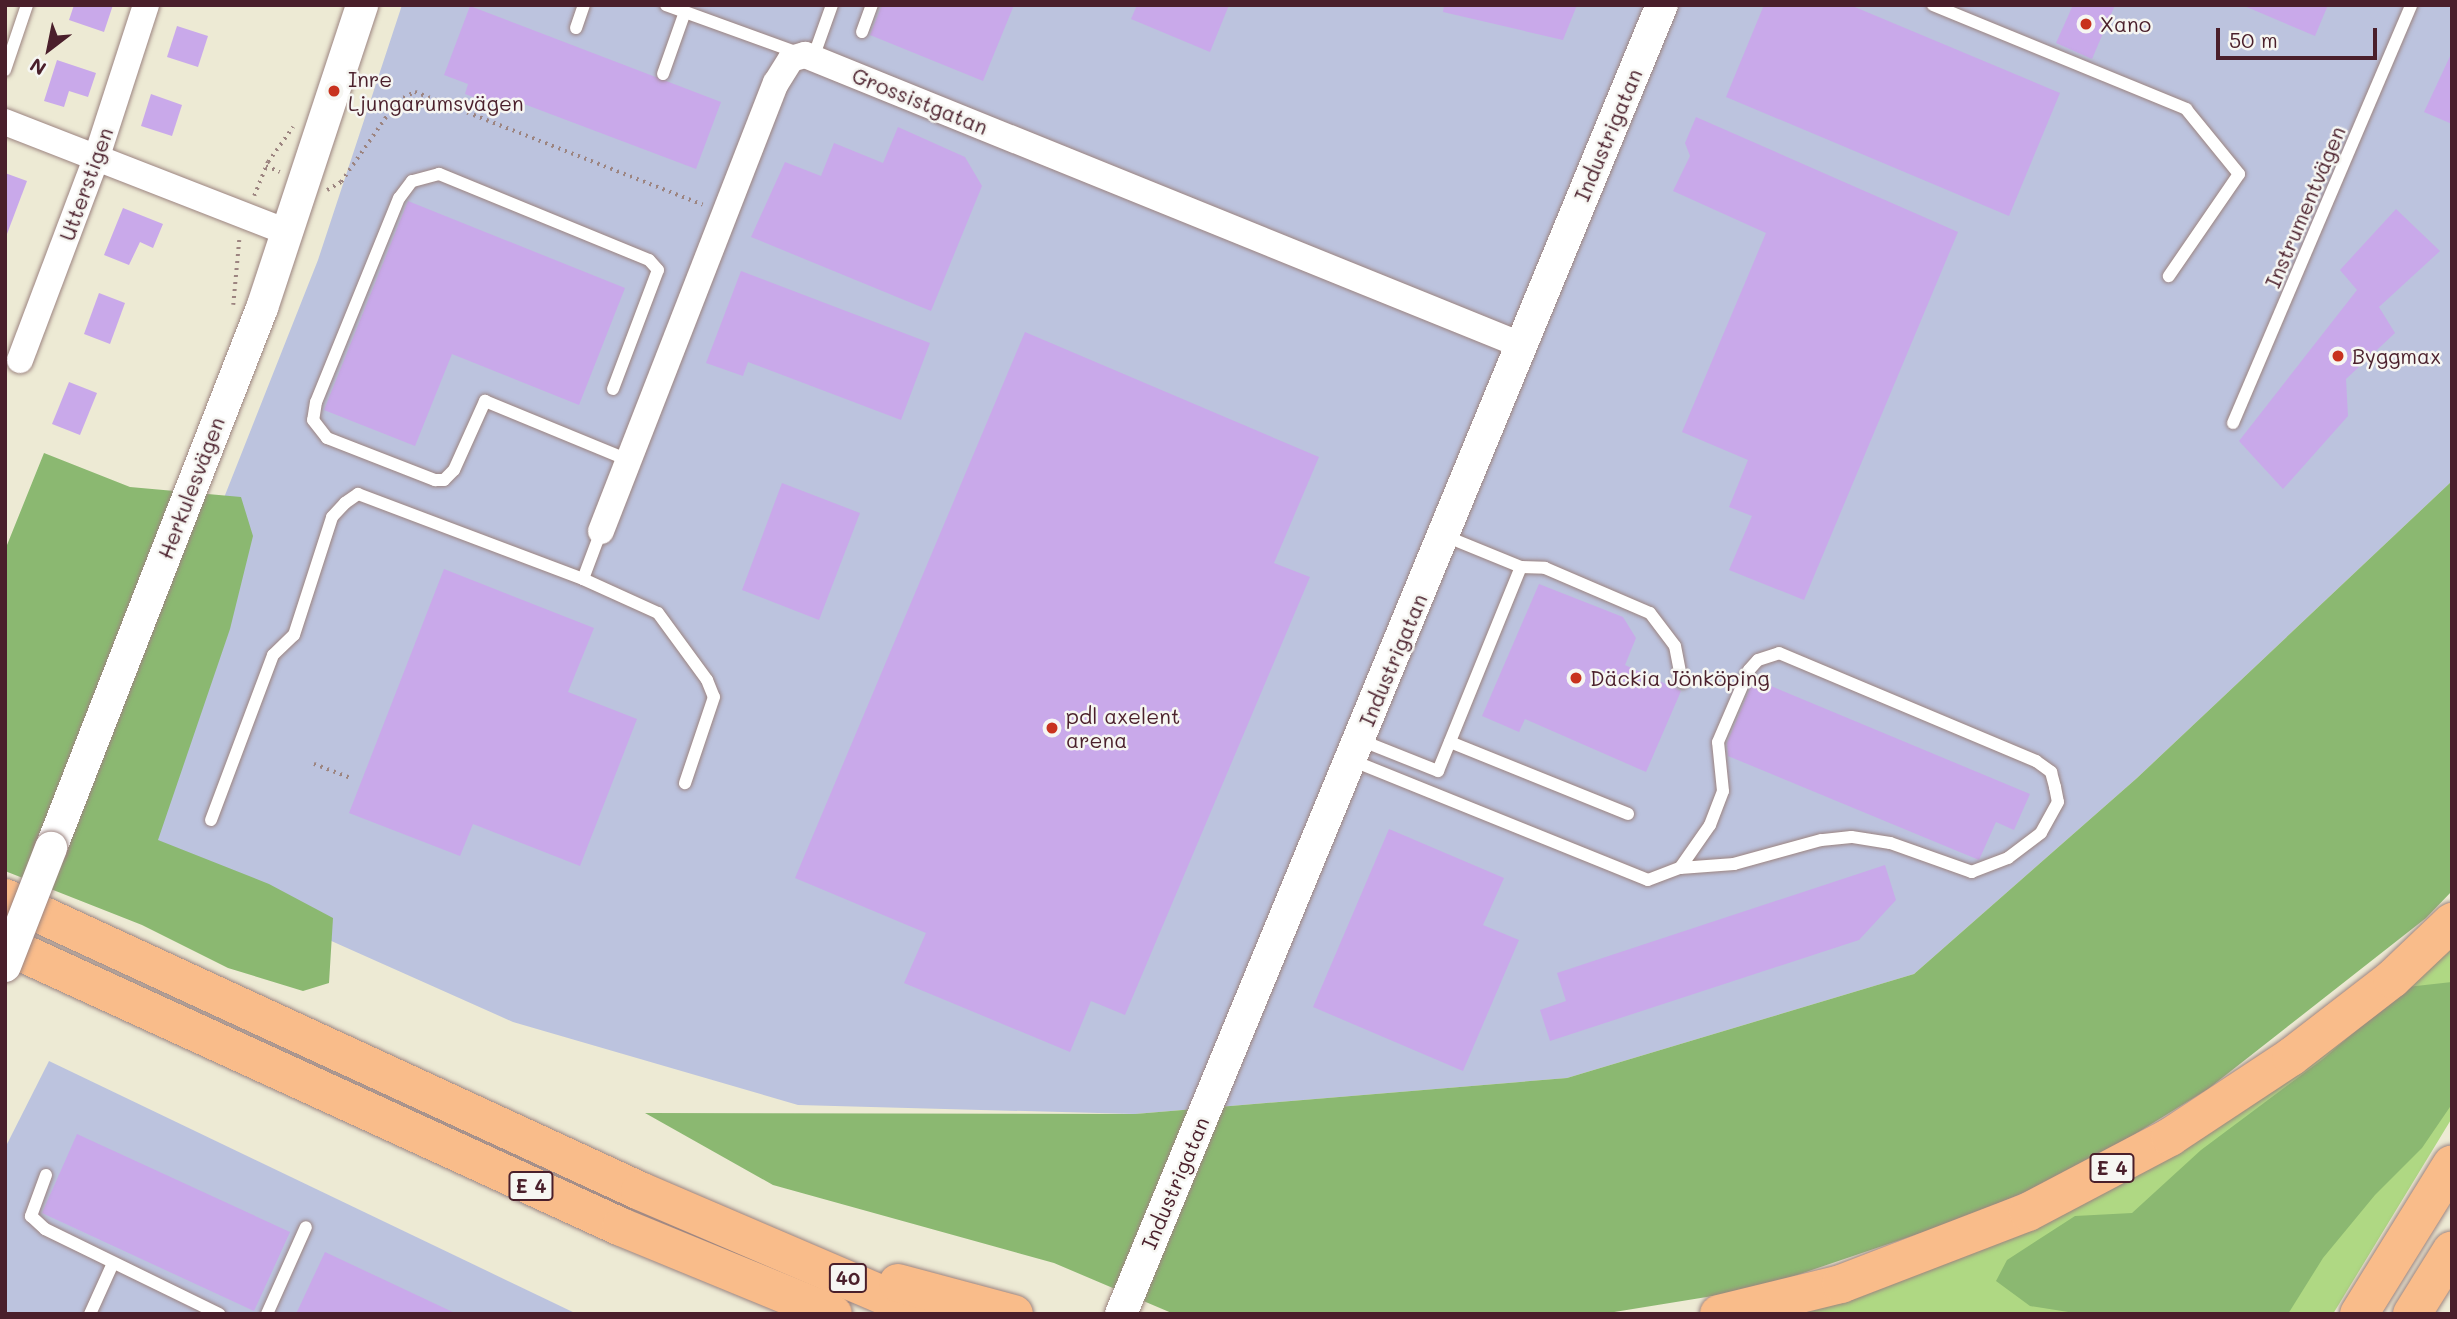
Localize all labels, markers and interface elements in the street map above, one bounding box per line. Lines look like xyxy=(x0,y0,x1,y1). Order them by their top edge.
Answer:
place label: Xano xyxy=(2100,11,2151,37)
north arrow xyxy=(14,14,84,84)
scale bar xyxy=(2219,14,2380,58)
marker: Xano xyxy=(2078,16,2094,32)
text: 50 m xyxy=(2229,26,2278,53)
text: N xyxy=(25,53,50,82)
street label: Grossistgatan xyxy=(848,62,992,140)
street label: Industrigatan xyxy=(1569,65,1647,205)
place label: Inre Ljungarumsvägen xyxy=(348,66,524,116)
marker: Inre Ljungarumsvägen xyxy=(326,83,342,99)
street label: Instrumentvägen xyxy=(2260,122,2350,292)
street label: Utterstigen xyxy=(54,124,118,244)
place label: Byggmax xyxy=(2352,343,2441,369)
marker: Byggmax xyxy=(2330,348,2346,364)
street label: Herkulesvägen xyxy=(152,414,230,562)
street label: Industrigatan xyxy=(1354,590,1432,730)
place label: Däckia Jönköping xyxy=(1590,665,1770,691)
marker: Däckia Jönköping xyxy=(1568,670,1584,686)
place label: pdl axelent arena xyxy=(1066,703,1180,753)
marker: pdl axelent arena xyxy=(1044,720,1060,736)
street label: Industrigatan xyxy=(1136,1113,1214,1253)
road number: E 4 xyxy=(2089,1152,2135,1184)
road number: E 4 xyxy=(508,1170,554,1202)
road number: 40 xyxy=(829,1262,867,1294)

